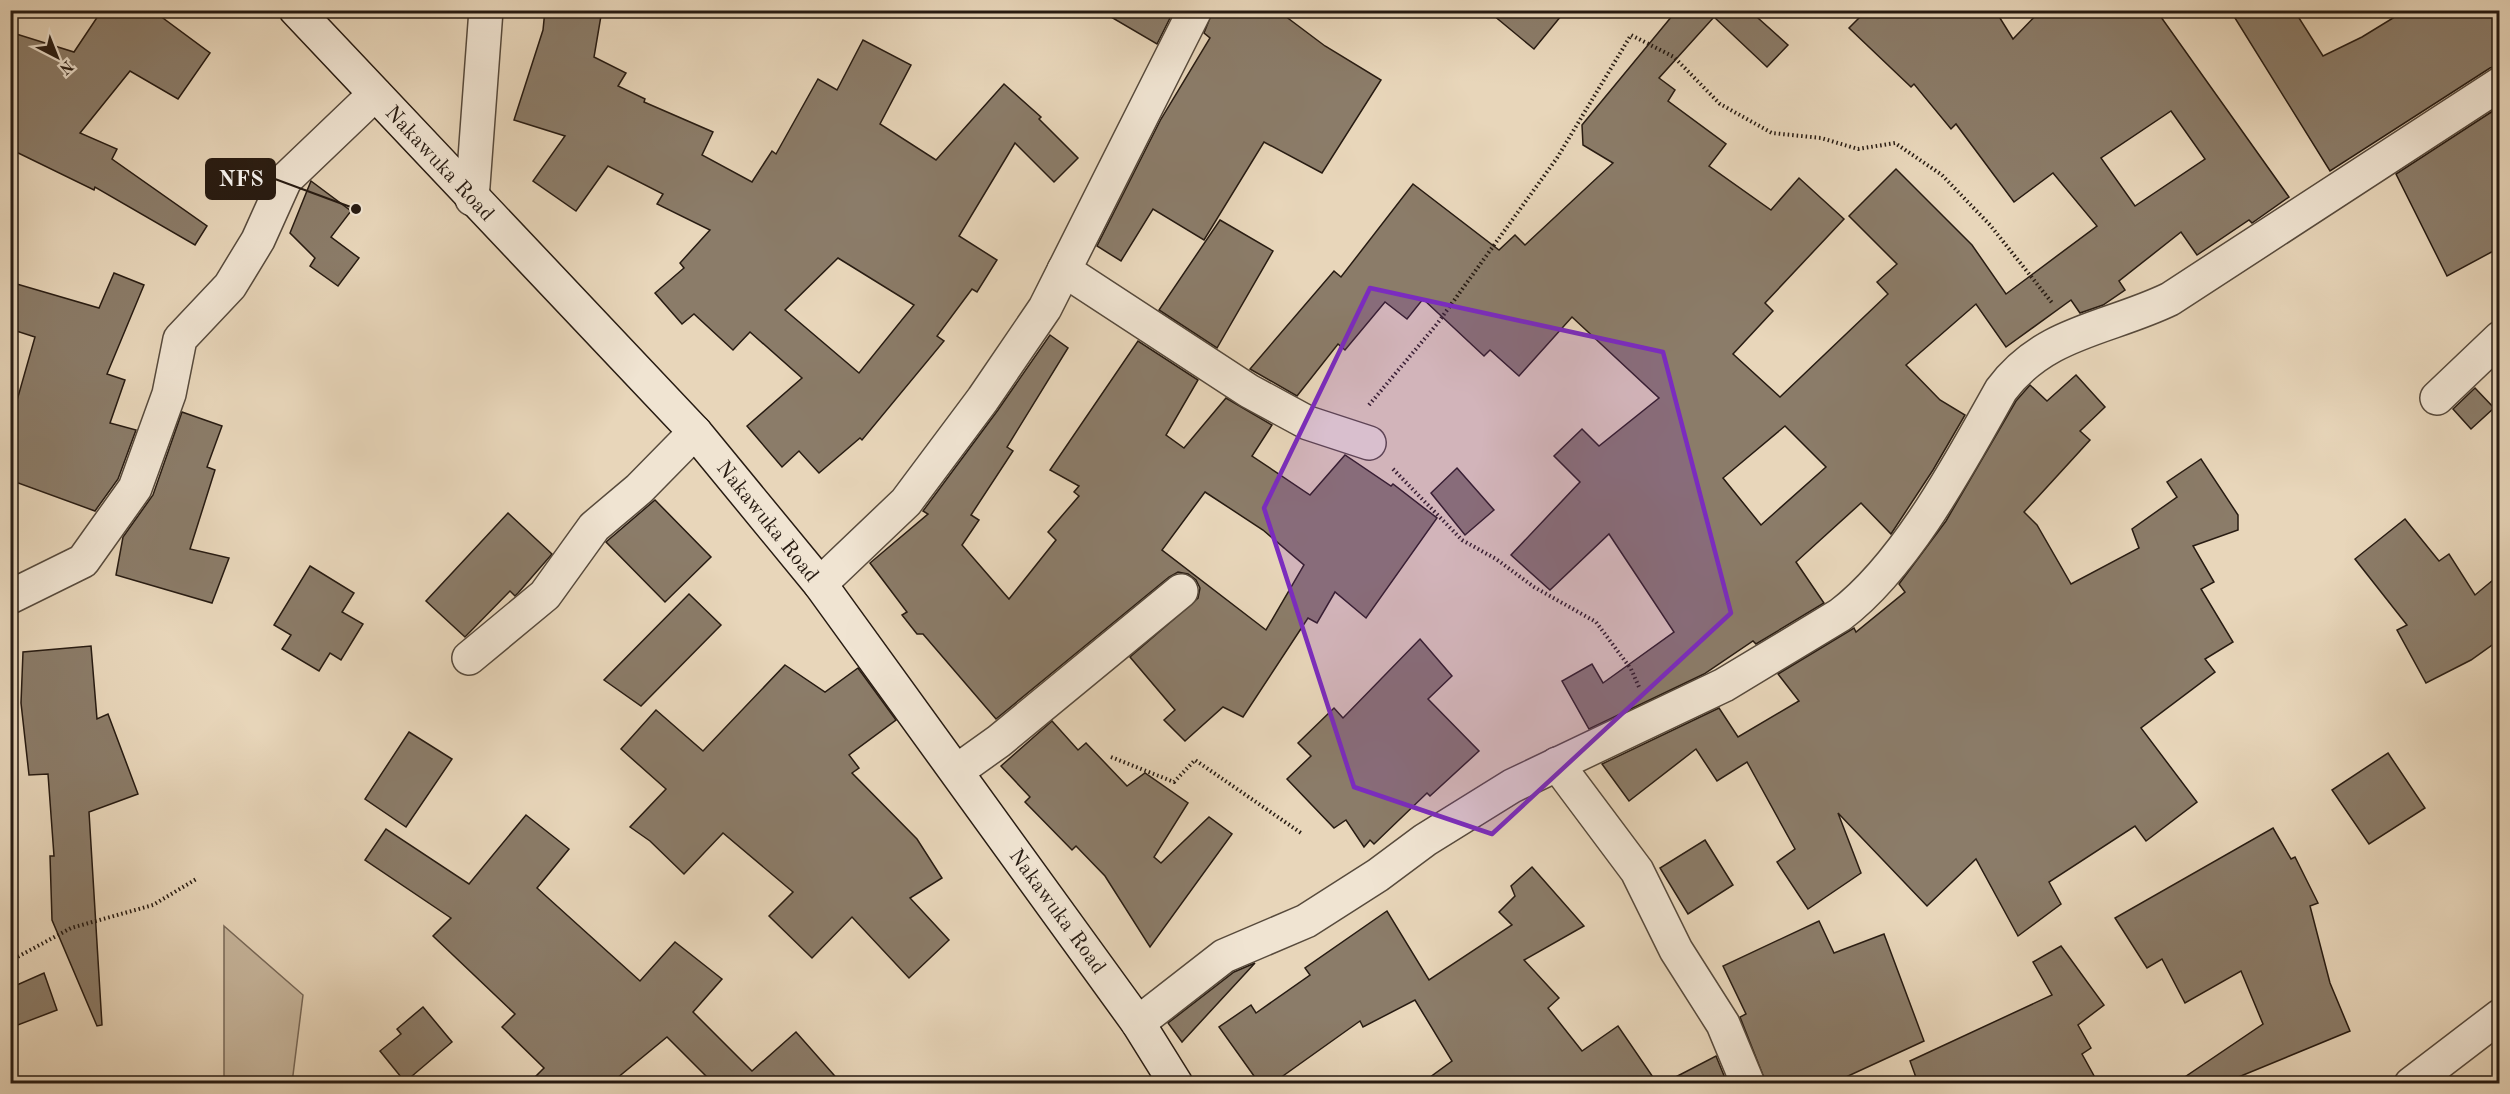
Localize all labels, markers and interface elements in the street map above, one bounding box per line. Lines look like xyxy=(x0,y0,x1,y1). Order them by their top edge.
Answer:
north arrow xyxy=(27,27,87,87)
text: N xyxy=(55,57,76,77)
street label: Nakawuka Road xyxy=(380,102,497,226)
callout: NFS xyxy=(206,159,275,199)
text: NFS xyxy=(218,169,264,191)
street label: Nakawuka Road xyxy=(712,458,822,586)
street label: Nakawuka Road xyxy=(1005,846,1109,978)

